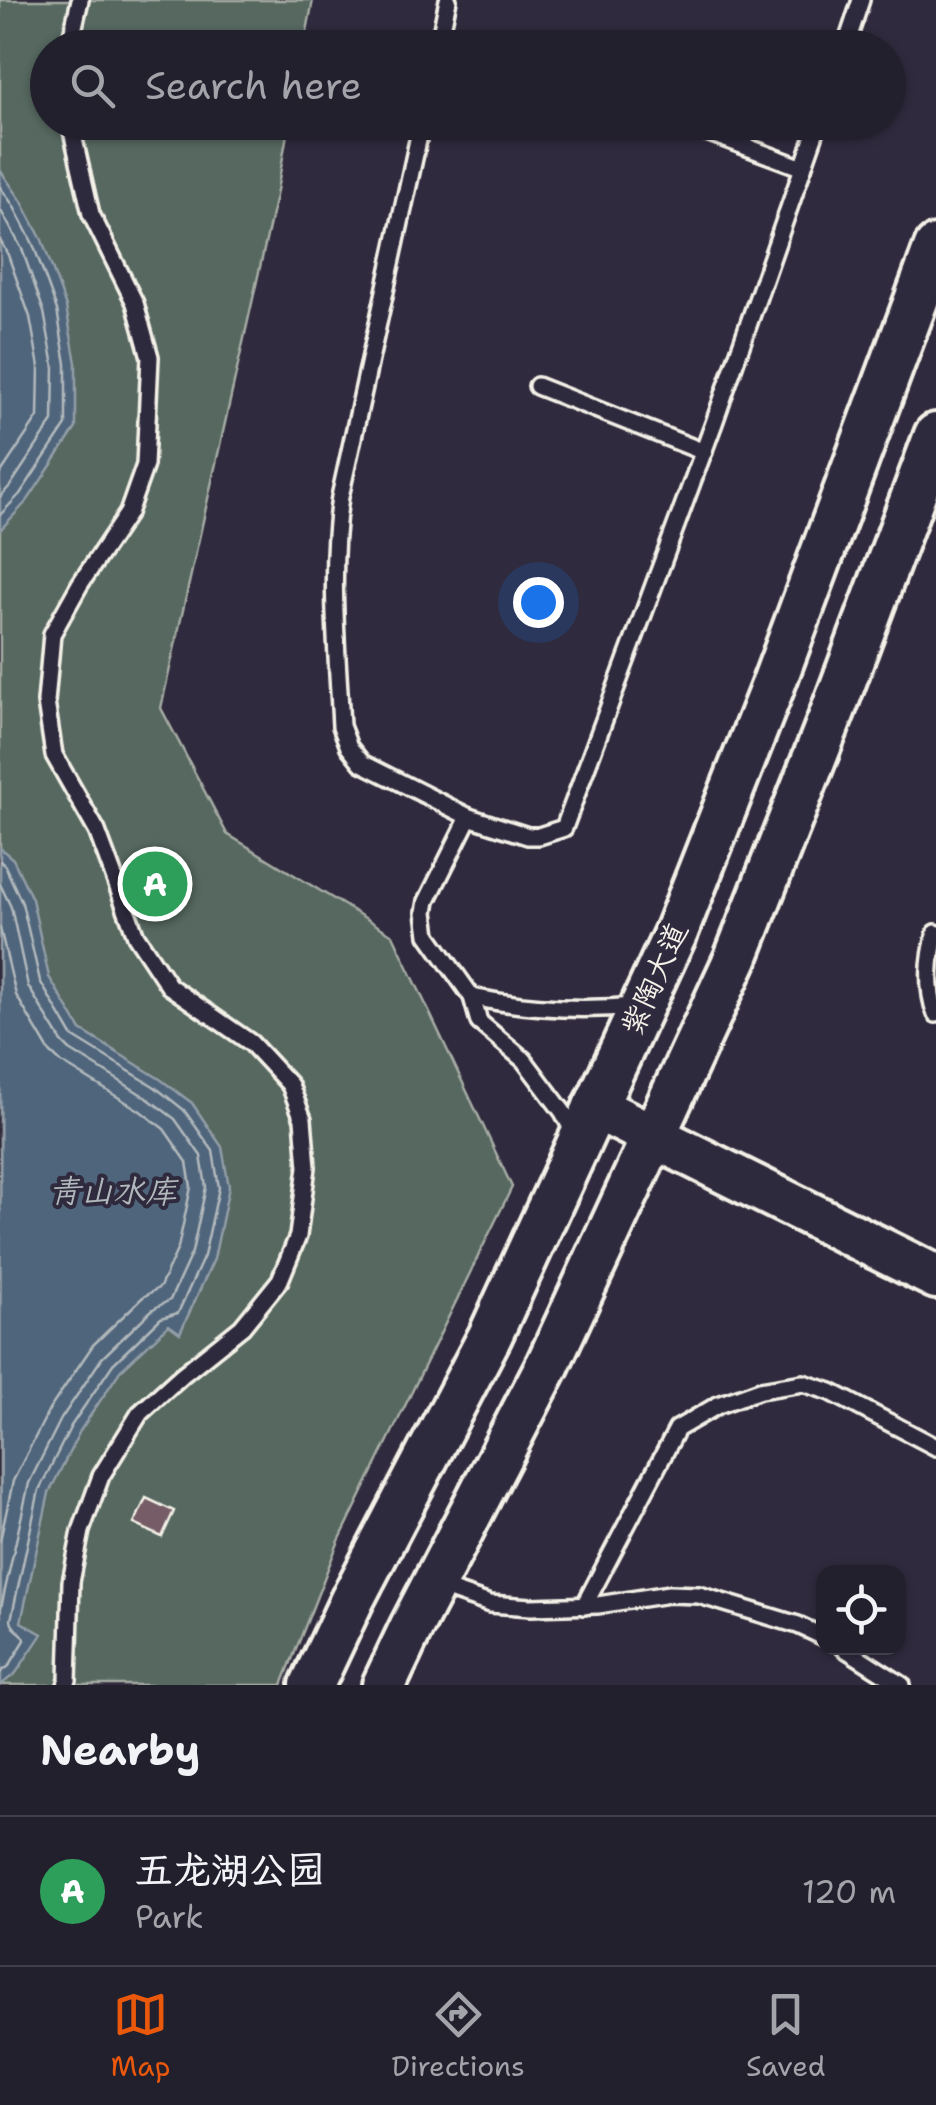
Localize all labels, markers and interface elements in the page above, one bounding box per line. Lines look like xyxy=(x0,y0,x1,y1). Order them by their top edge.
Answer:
search box xyxy=(30,30,906,140)
icon: search xyxy=(65,58,120,113)
text: Search here xyxy=(145,60,362,111)
your location xyxy=(513,577,564,628)
pin: A xyxy=(122,846,188,922)
street label: 紫陶大道 xyxy=(611,916,697,1042)
water label: 青山水库 xyxy=(49,1169,180,1212)
map controls xyxy=(816,1565,906,1655)
button: locate xyxy=(816,1565,906,1655)
text: Nearby xyxy=(40,1722,200,1778)
text: 五龙湖公园 xyxy=(135,1844,325,1895)
text: A xyxy=(60,1870,85,1913)
text: 120 m xyxy=(802,1870,896,1913)
text: Park xyxy=(135,1895,204,1938)
tab: Map xyxy=(111,1987,170,2085)
tab: Directions xyxy=(391,1987,525,2085)
tab: Saved xyxy=(746,1987,825,2085)

